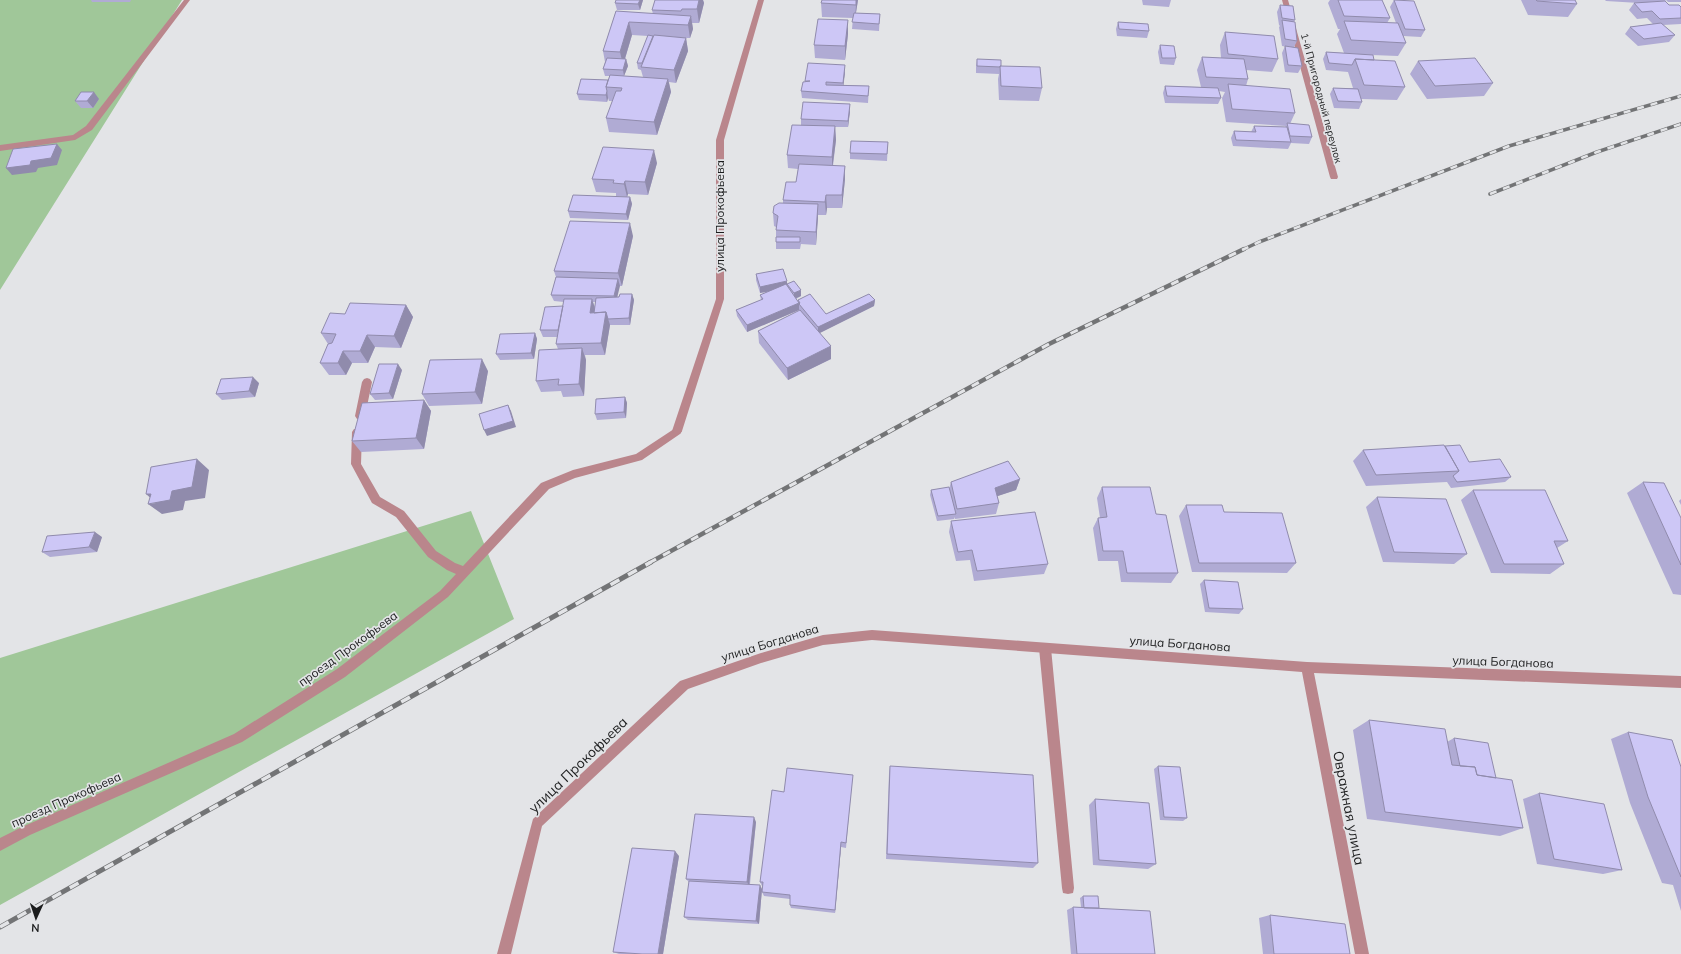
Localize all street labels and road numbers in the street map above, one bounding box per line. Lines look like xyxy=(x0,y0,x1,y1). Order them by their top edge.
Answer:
street label: 1-й Пригородный переулок xyxy=(1298,32,1345,165)
street label: улица Прокофьева xyxy=(712,160,727,272)
street label: проезд Прокофьева xyxy=(295,608,400,690)
street label: улица Богданова xyxy=(719,621,820,665)
street label: улица Богданова xyxy=(1129,632,1231,655)
street label: улица Богданова xyxy=(1452,652,1554,671)
street label: улица Прокофьева xyxy=(525,713,631,817)
street label: Овражная улица xyxy=(1329,749,1369,867)
street label: проезд Прокофьева xyxy=(9,769,123,831)

